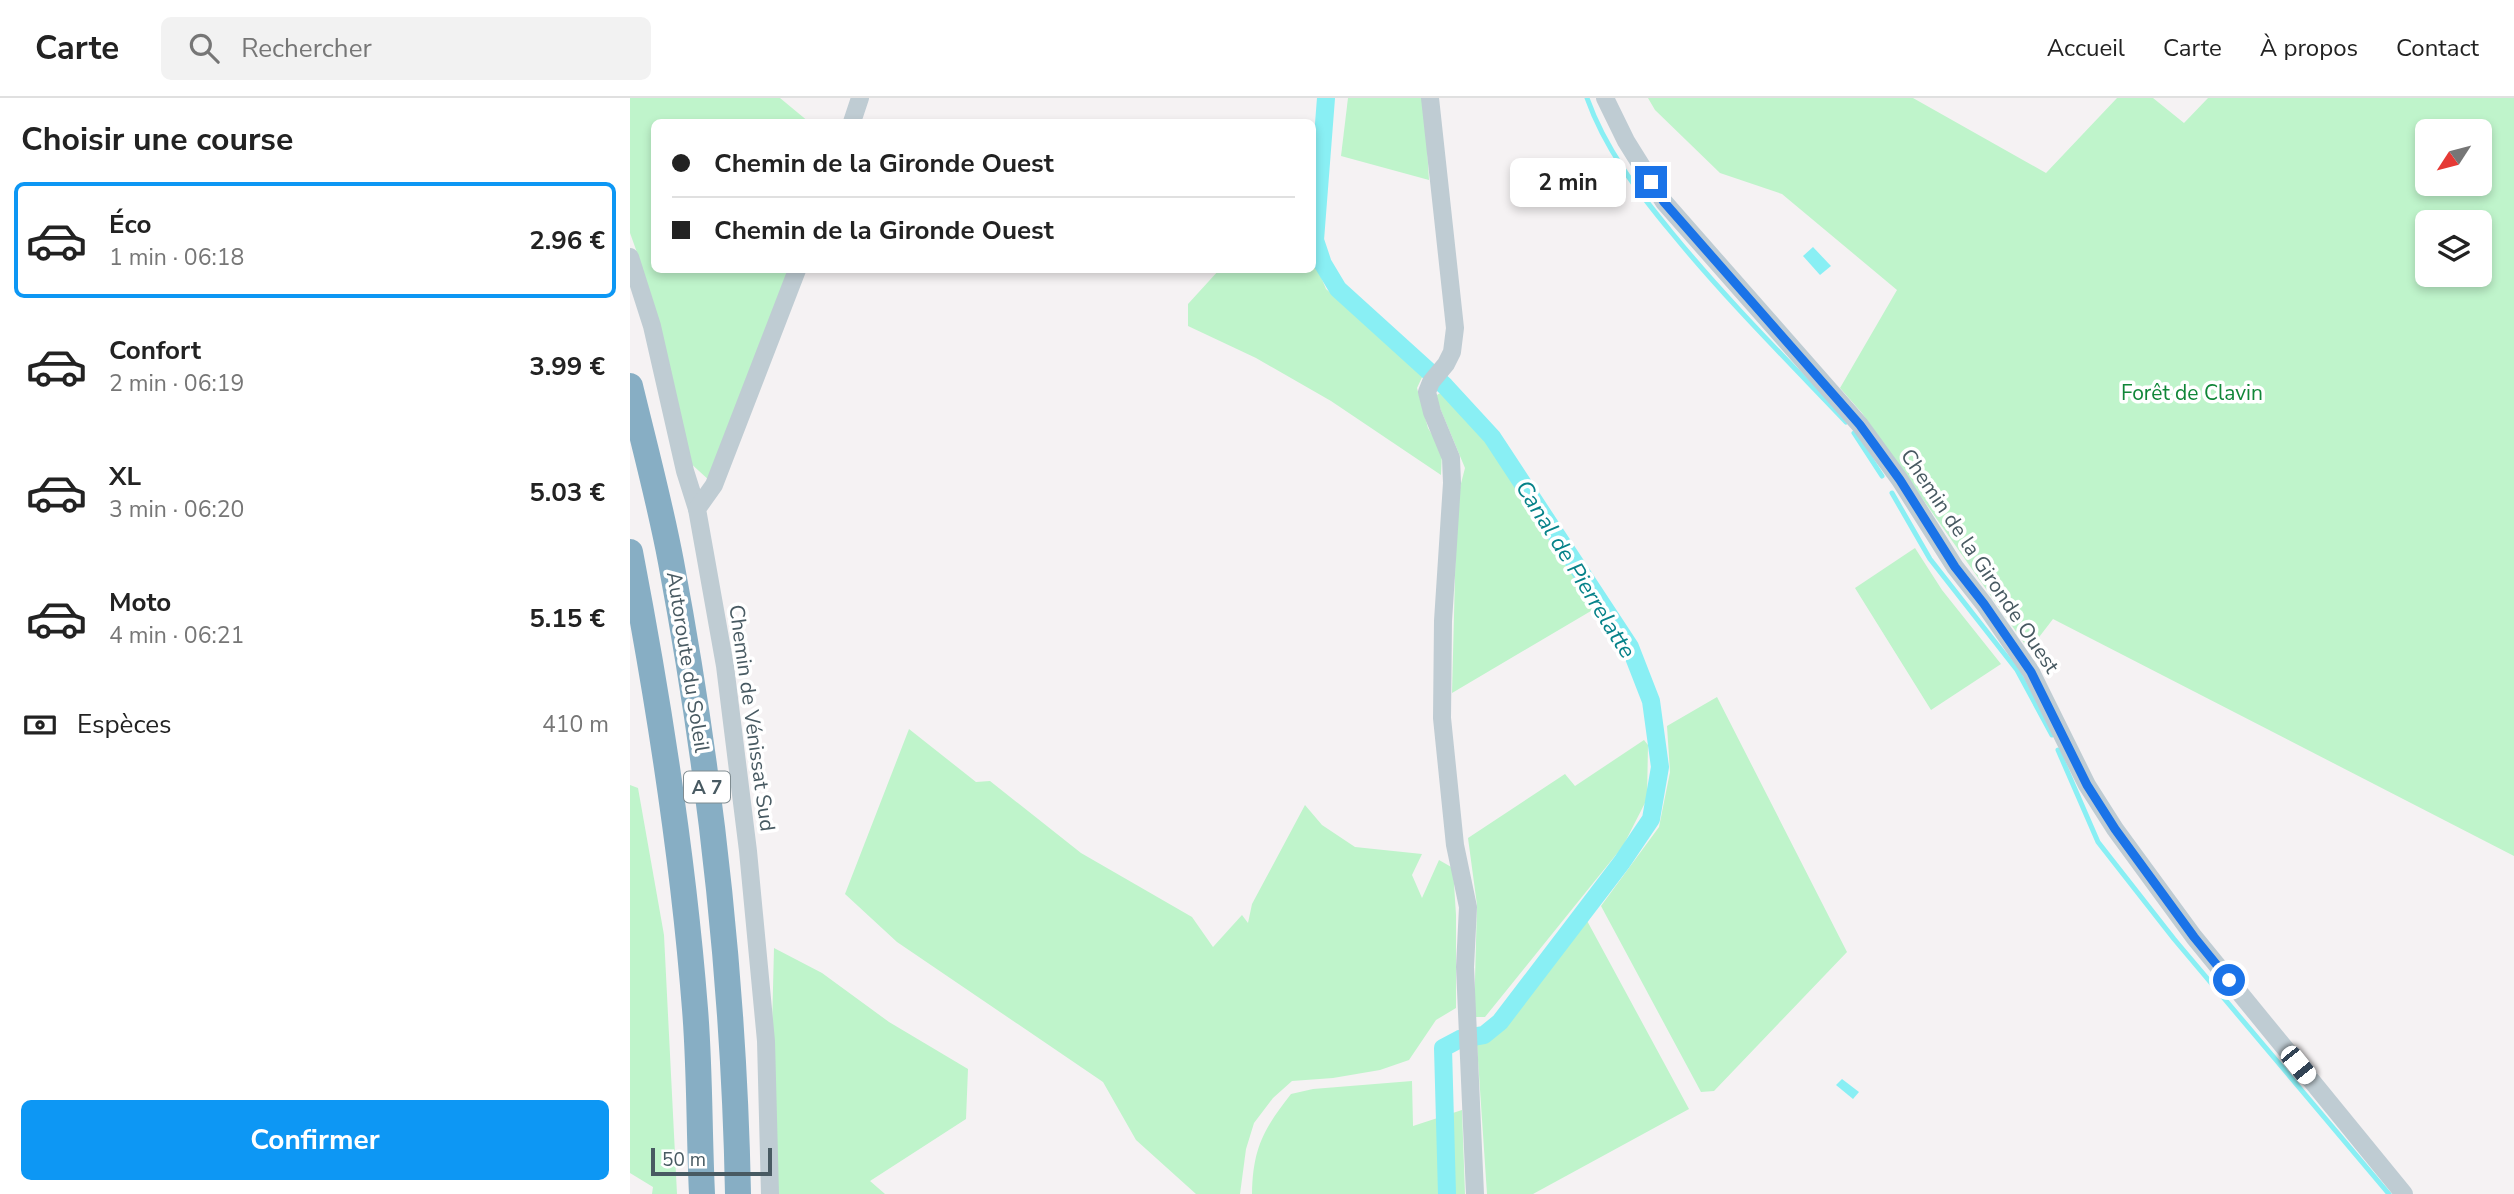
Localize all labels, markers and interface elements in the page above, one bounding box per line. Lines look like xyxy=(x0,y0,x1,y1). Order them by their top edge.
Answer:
search box xyxy=(161,17,651,80)
text: Carte xyxy=(35,26,119,71)
icon: search xyxy=(185,29,223,67)
text: Rechercher xyxy=(241,31,372,66)
text: Accueil xyxy=(2047,32,2125,64)
text: Carte xyxy=(2163,32,2222,64)
text: À propos xyxy=(2260,32,2358,64)
text: Contact xyxy=(2396,32,2479,64)
text: Choisir une course xyxy=(21,118,293,161)
north arrow xyxy=(2415,119,2492,196)
map controls xyxy=(2415,119,2492,287)
text: Chemin de la Gironde Ouest xyxy=(714,146,1054,181)
callout: 2 min xyxy=(1511,158,1626,206)
route end xyxy=(1635,166,1667,198)
text: 2 min xyxy=(1538,167,1598,198)
text: Éco xyxy=(109,207,151,242)
icon: car xyxy=(25,209,88,272)
button: layers xyxy=(2415,210,2492,287)
text: Chemin de la Gironde Ouest xyxy=(714,213,1054,248)
text: 2.96 € xyxy=(529,223,605,258)
text: 1 min · 06:18 xyxy=(109,242,244,273)
text: Confort xyxy=(109,333,201,368)
icon: car xyxy=(25,335,88,398)
text: 3.99 € xyxy=(529,349,605,384)
text: 2 min · 06:19 xyxy=(109,368,244,399)
park label: Forêt de Clavin xyxy=(2121,379,2263,407)
street label: Chemin de la Gironde Ouest xyxy=(1894,443,2066,679)
text: XL xyxy=(109,459,141,494)
icon: car xyxy=(25,461,88,524)
water label: Canal de Pierrelatte xyxy=(1508,474,1643,664)
text: 5.03 € xyxy=(529,475,605,510)
text: 3 min · 06:20 xyxy=(109,494,244,525)
street label: Autoroute du Soleil xyxy=(660,569,716,755)
text: Moto xyxy=(109,585,171,620)
icon: car xyxy=(25,587,88,650)
text: 5.15 € xyxy=(529,601,605,636)
street label: Chemin de Vénissat Sud xyxy=(722,603,782,833)
text: 4 min · 06:21 xyxy=(109,620,244,651)
icon: cash xyxy=(21,706,59,744)
text: Espèces xyxy=(77,707,172,742)
text: 410 m xyxy=(542,709,609,740)
road number: A 7 xyxy=(684,772,730,802)
route start xyxy=(2213,964,2245,996)
car xyxy=(2277,1042,2320,1088)
button: Confirmer xyxy=(21,1100,609,1180)
scale bar xyxy=(651,1145,772,1177)
text: 50 m xyxy=(662,1147,706,1173)

